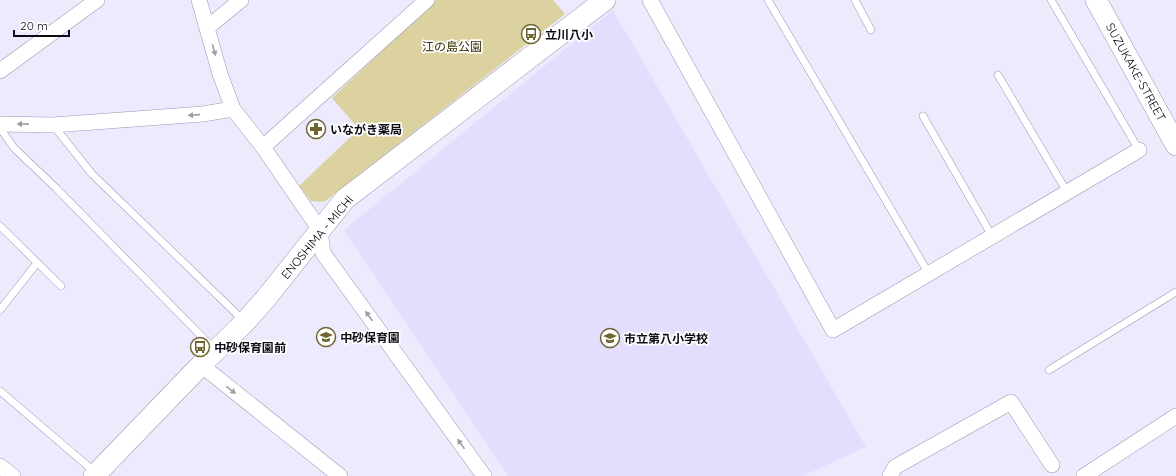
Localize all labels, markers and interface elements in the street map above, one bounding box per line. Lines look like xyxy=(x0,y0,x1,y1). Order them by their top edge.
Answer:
scale bar xyxy=(14,12,69,38)
text: 20 m xyxy=(20,18,48,33)
street label: SUZUKAKE-STREET xyxy=(1103,20,1169,124)
bus stop icon: 立川八小 xyxy=(520,23,542,45)
place label: 立川八小 xyxy=(545,27,593,42)
park label: 江の島公園 xyxy=(422,39,482,54)
one-way arrow xyxy=(211,44,217,57)
one-way arrow xyxy=(188,111,200,118)
pharmacy icon: いながき薬局 xyxy=(305,118,327,140)
one-way arrow xyxy=(17,121,29,128)
place label: いながき薬局 xyxy=(330,122,402,137)
street label: ENOSHIMA - MICHI xyxy=(278,192,356,282)
one-way arrow xyxy=(365,311,373,322)
school or university icon: 中砂保育園 xyxy=(315,326,337,348)
school or university icon: 市立第八小学校 xyxy=(599,327,621,349)
place label: 中砂保育園 xyxy=(340,330,400,345)
place label: 市立第八小学校 xyxy=(624,331,708,346)
bus stop icon: 中砂保育園前 xyxy=(189,336,211,358)
place label: 中砂保育園前 xyxy=(214,340,286,355)
one-way arrow xyxy=(226,385,237,394)
one-way arrow xyxy=(457,439,465,450)

